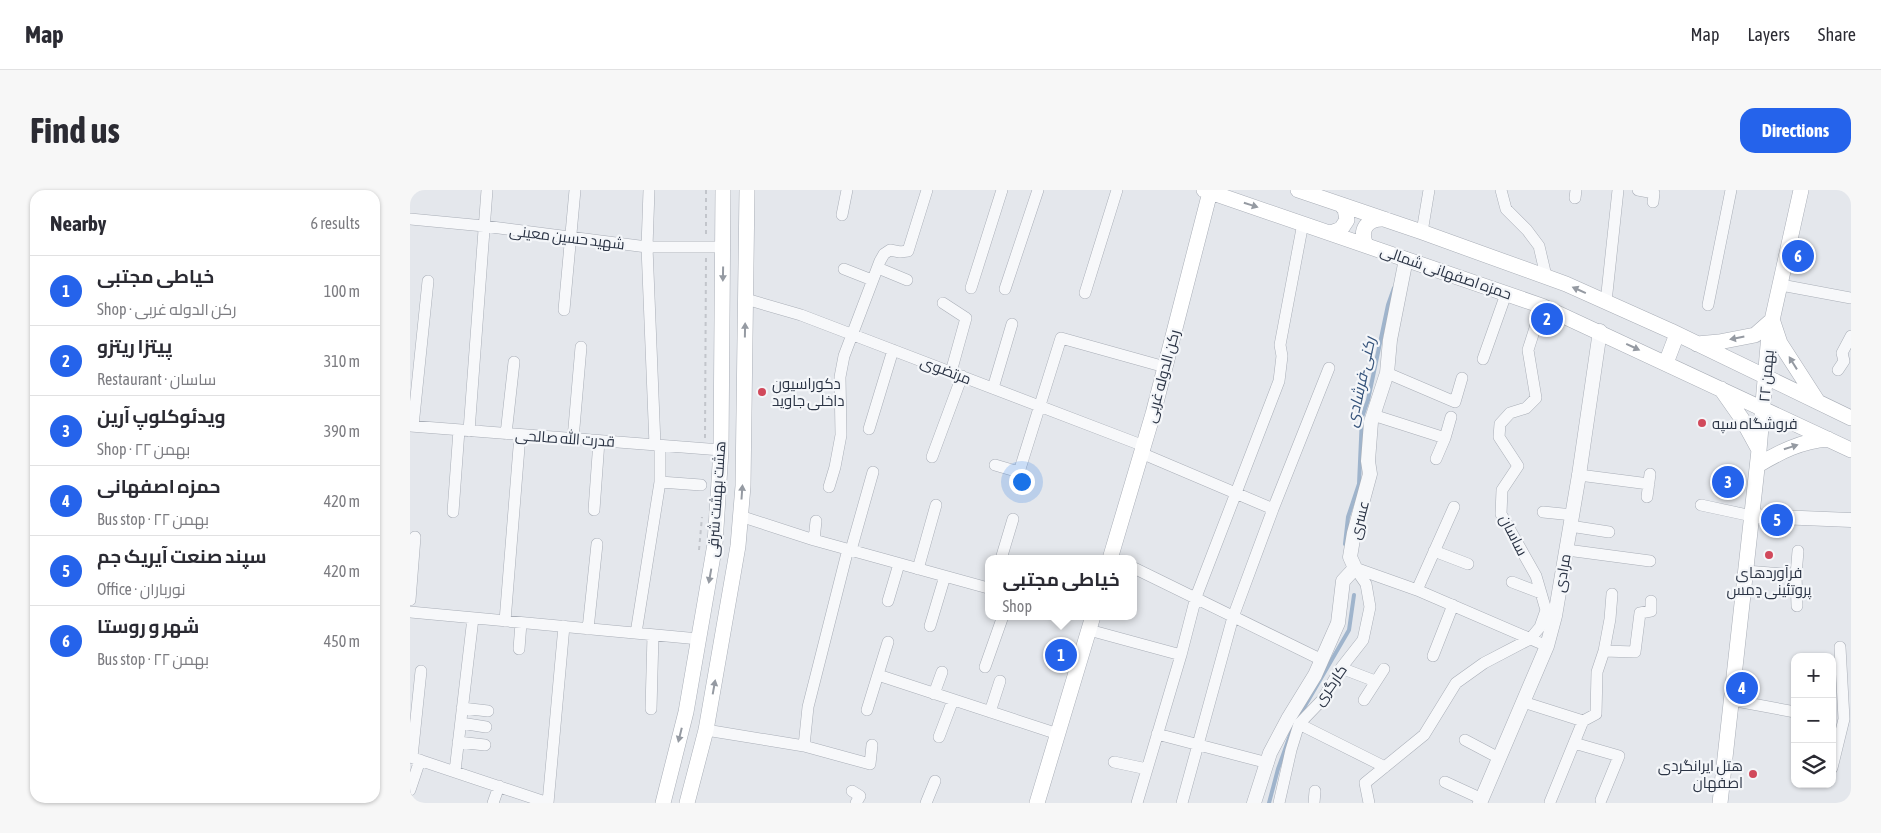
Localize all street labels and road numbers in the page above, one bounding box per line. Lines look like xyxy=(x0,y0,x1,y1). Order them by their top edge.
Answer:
street label: شهید حسین معینی xyxy=(508,221,626,255)
street label: حمزه اصفهانی شمالی xyxy=(1377,242,1514,304)
street label: رکن الدوله غربی xyxy=(1141,328,1185,425)
street label: ۲۲ بهمن xyxy=(1755,349,1779,403)
street label: مرتضوی xyxy=(917,353,974,389)
street label: قدرت الله صالحی xyxy=(514,425,616,452)
street label: هشت بهشت شرقی xyxy=(703,440,731,558)
street label: عسری xyxy=(1346,499,1374,542)
street label: ساسان xyxy=(1495,512,1531,559)
street label: مرادی xyxy=(1550,552,1576,594)
street label: کارگری xyxy=(1310,661,1352,710)

